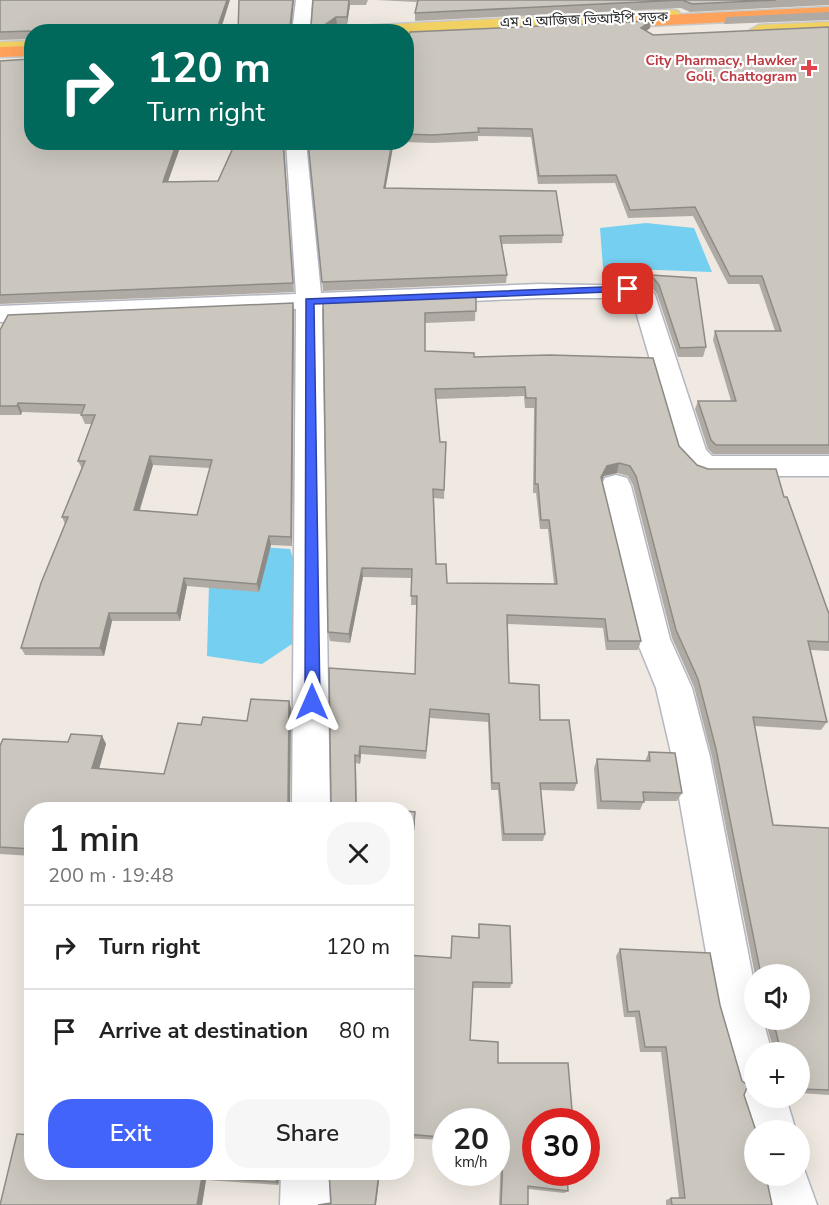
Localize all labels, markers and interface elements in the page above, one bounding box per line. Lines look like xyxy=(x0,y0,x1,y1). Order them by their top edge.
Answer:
street label: এম এ আজিজ ভিআইপি সড়ক xyxy=(499,7,669,32)
text: 120 m xyxy=(147,40,271,97)
icon: right xyxy=(48,48,126,126)
place label: City Pharmacy, Hawker Goli, Chattogram xyxy=(645,51,797,86)
marker: City Pharmacy, Hawker Goli, Chattogram xyxy=(802,61,816,75)
text: Turn right xyxy=(147,94,265,131)
pin xyxy=(602,263,653,314)
icon: arrive xyxy=(611,272,644,305)
position arrow xyxy=(280,670,344,734)
text: 1 min xyxy=(48,815,140,864)
button: close xyxy=(327,822,390,885)
text: 200 m · 19:48 xyxy=(48,862,174,889)
icon: right xyxy=(48,931,81,964)
text: Turn right xyxy=(99,932,200,962)
text: 120 m xyxy=(326,932,390,962)
map controls xyxy=(744,964,810,1186)
button: sound xyxy=(744,964,810,1030)
icon: arrive xyxy=(48,1015,81,1048)
text: Arrive at destination xyxy=(99,1016,308,1046)
text: 80 m xyxy=(339,1016,390,1046)
button: + xyxy=(744,1042,810,1108)
button: Exit xyxy=(48,1099,213,1168)
button: Share xyxy=(225,1099,390,1168)
speed limit sign: 30 xyxy=(522,1108,600,1186)
text: 20 xyxy=(453,1119,489,1160)
button: − xyxy=(744,1120,810,1186)
text: km/h xyxy=(454,1152,488,1172)

